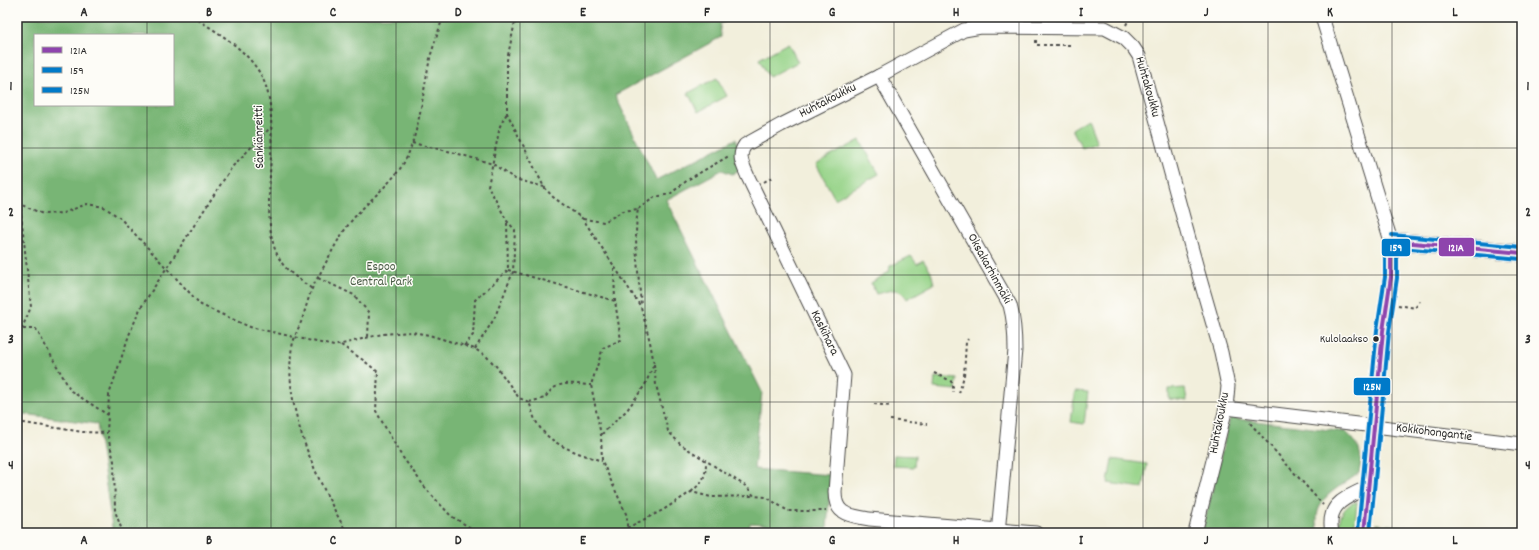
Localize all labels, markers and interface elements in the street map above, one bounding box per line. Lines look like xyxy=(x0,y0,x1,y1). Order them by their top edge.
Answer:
text: A xyxy=(80,4,88,23)
text: B xyxy=(206,4,212,23)
text: C xyxy=(330,4,337,23)
text: D xyxy=(455,4,462,23)
text: E xyxy=(580,4,587,23)
text: F xyxy=(704,4,710,23)
text: G xyxy=(829,4,836,23)
text: H xyxy=(953,4,960,23)
text: I xyxy=(1079,4,1084,23)
text: J xyxy=(1204,4,1209,23)
text: K xyxy=(1327,4,1333,23)
text: L xyxy=(1452,4,1458,23)
legend xyxy=(34,34,174,106)
text: 121A xyxy=(70,43,88,60)
street label: Huhtakoukku xyxy=(1129,55,1165,119)
text: 159 xyxy=(70,63,84,80)
text: 1 xyxy=(10,78,13,97)
street label: Huhtakoukku xyxy=(796,78,860,124)
text: 1 xyxy=(1527,78,1530,97)
text: 125N xyxy=(70,83,89,100)
street label: Sänkiänreitti xyxy=(250,105,270,169)
text: 2 xyxy=(8,204,14,223)
text: 2 xyxy=(1525,204,1531,223)
street label: Oksakarhinmäki xyxy=(962,230,1017,308)
line badge: 121A xyxy=(1438,237,1475,257)
line badge: 159 xyxy=(1381,238,1411,257)
text: 159 xyxy=(1390,241,1402,257)
text: 121A xyxy=(1448,241,1464,257)
park label: Espoo Central Park xyxy=(350,258,412,292)
street label: Kaskihara xyxy=(805,307,844,360)
text: 3 xyxy=(8,331,14,350)
place label: Kulolaakso xyxy=(1320,331,1368,348)
text: 3 xyxy=(1525,331,1531,350)
marker: Kulolaakso xyxy=(1371,334,1381,344)
line badge: 125N xyxy=(1353,377,1391,396)
text: 125N xyxy=(1363,380,1381,396)
street label: Huhtakoukku xyxy=(1205,391,1235,455)
street label: Kokkohongantie xyxy=(1395,419,1473,447)
text: 4 xyxy=(8,457,14,476)
text: 4 xyxy=(1525,457,1531,476)
text: A xyxy=(80,532,88,550)
text: B xyxy=(206,532,212,550)
text: C xyxy=(330,532,337,550)
text: D xyxy=(455,532,462,550)
text: E xyxy=(580,532,587,550)
text: F xyxy=(704,532,710,550)
text: G xyxy=(829,532,836,550)
text: H xyxy=(953,532,960,550)
text: I xyxy=(1079,532,1084,550)
text: J xyxy=(1204,532,1209,550)
text: K xyxy=(1327,532,1333,550)
text: L xyxy=(1452,532,1458,550)

